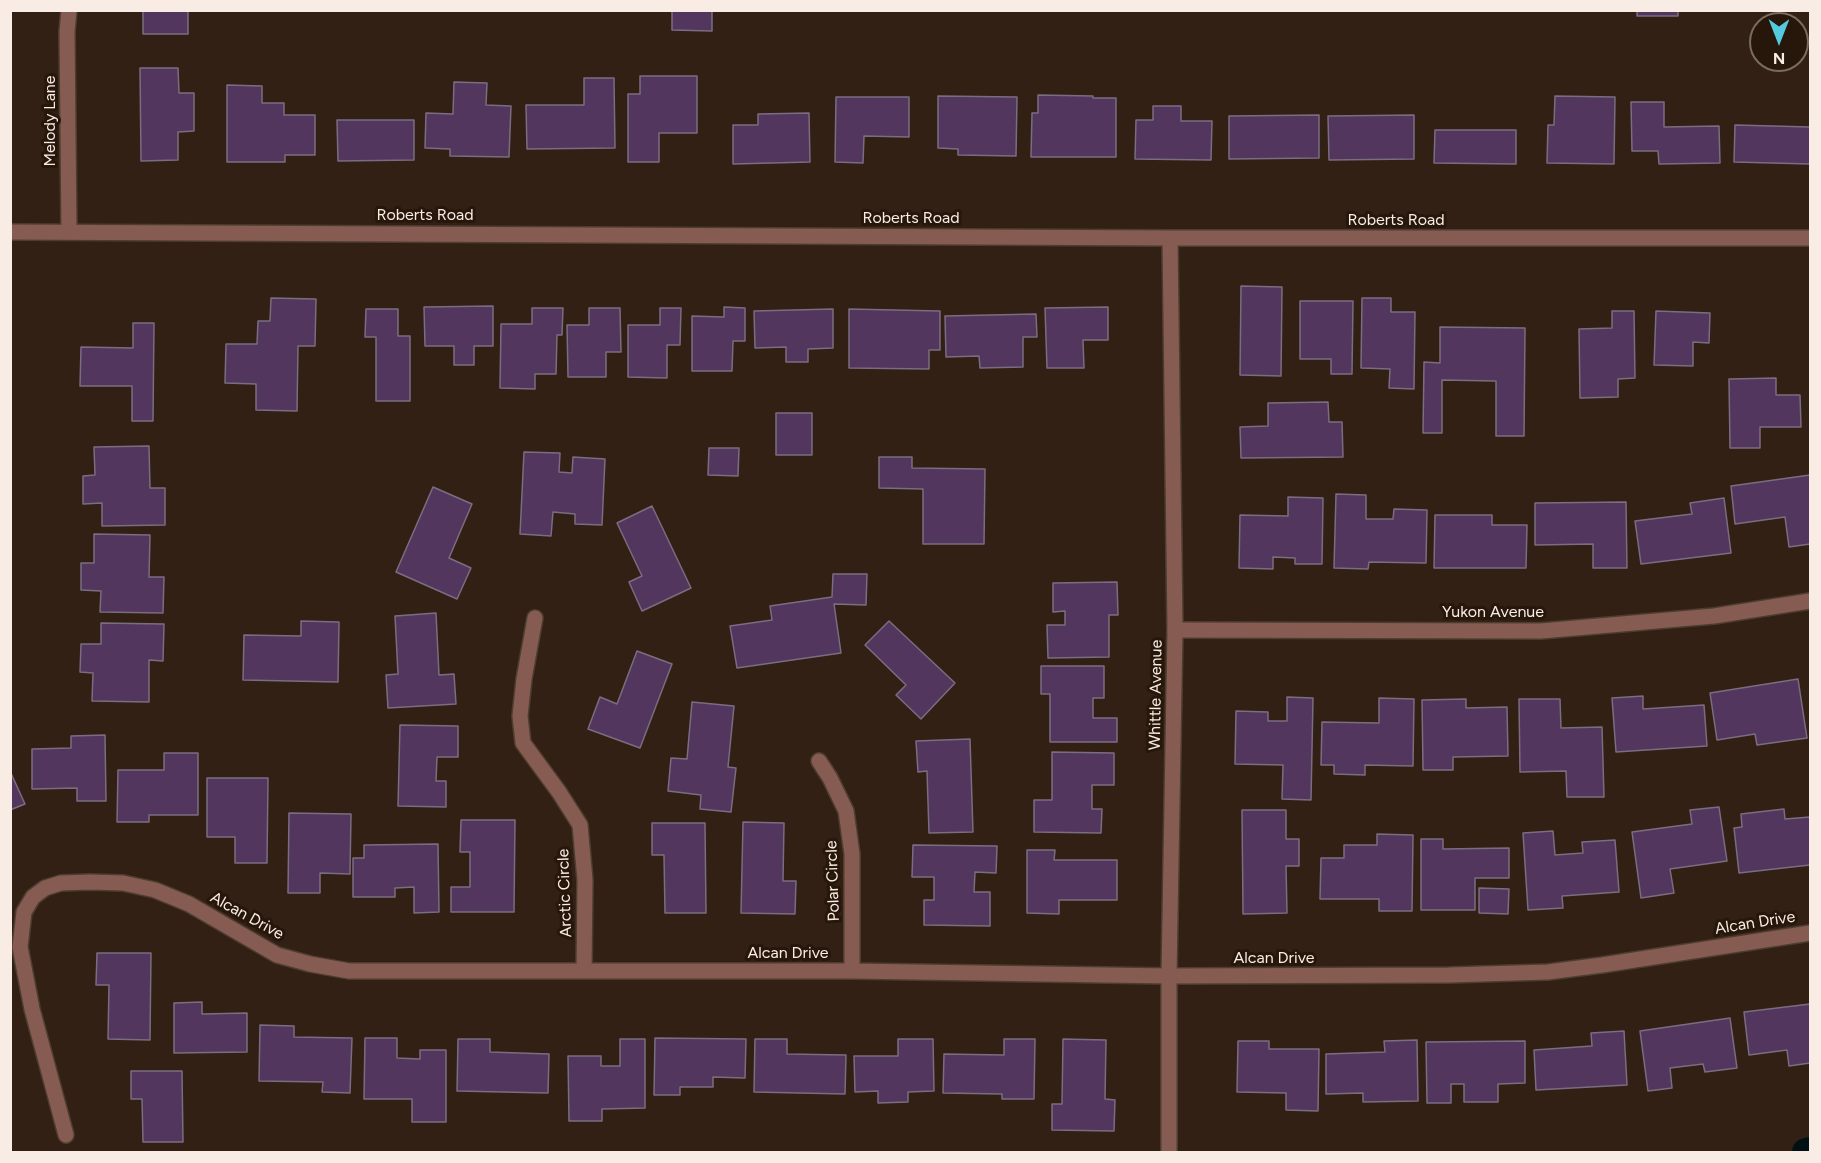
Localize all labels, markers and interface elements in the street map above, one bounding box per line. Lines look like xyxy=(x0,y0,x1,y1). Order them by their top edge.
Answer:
north arrow xyxy=(1749,12,1809,72)
text: N xyxy=(1773,49,1785,68)
street label: Melody Lane xyxy=(40,76,60,166)
street label: Roberts Road xyxy=(376,205,474,225)
street label: Roberts Road xyxy=(862,208,960,228)
street label: Roberts Road xyxy=(1347,210,1445,230)
street label: Yukon Avenue xyxy=(1442,602,1544,622)
street label: Whittle Avenue xyxy=(1145,640,1167,750)
street label: Polar Circle xyxy=(822,840,844,922)
street label: Arctic Circle xyxy=(554,848,576,938)
street label: Alcan Drive xyxy=(207,888,287,944)
street label: Alcan Drive xyxy=(1713,907,1797,939)
street label: Alcan Drive xyxy=(747,943,829,963)
street label: Alcan Drive xyxy=(1233,948,1315,968)

